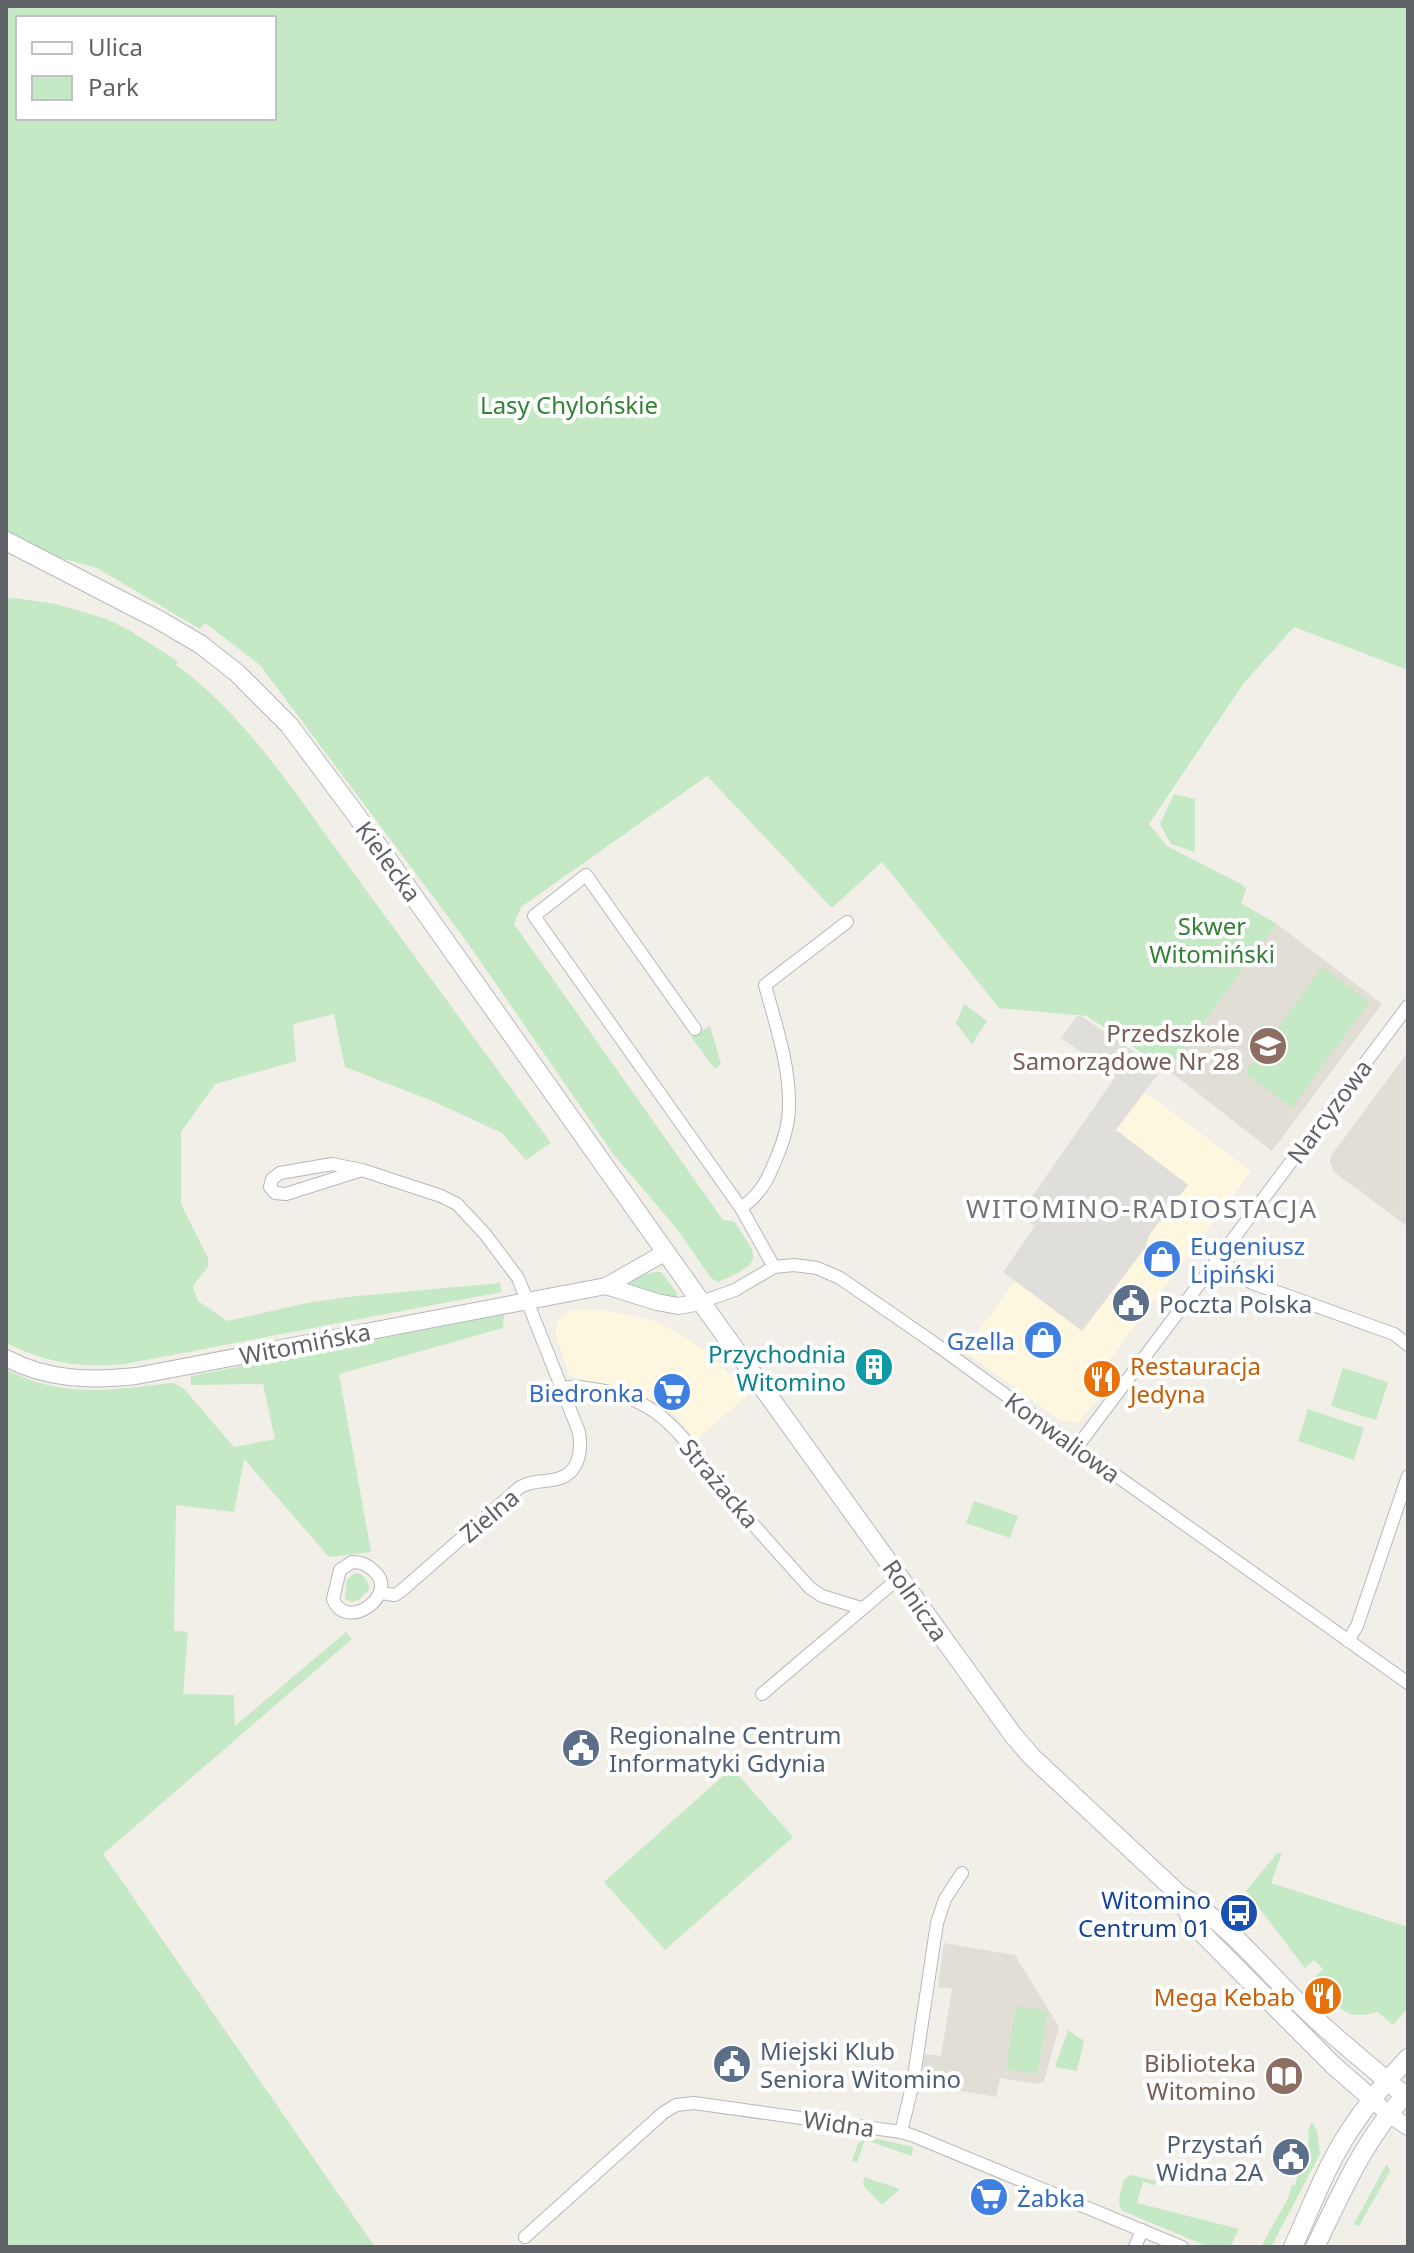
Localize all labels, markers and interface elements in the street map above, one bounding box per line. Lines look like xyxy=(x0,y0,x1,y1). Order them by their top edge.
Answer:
legend xyxy=(16,16,276,120)
text: Ulica xyxy=(88,30,143,63)
text: Park xyxy=(88,70,139,103)
park label: Lasy Chylońskie xyxy=(480,388,658,421)
street label: Kielecka xyxy=(349,814,429,908)
park label: Skwer Witomiński xyxy=(1149,909,1275,970)
place label: Przedszkole Samorządowe Nr 28 xyxy=(1012,1016,1240,1077)
school or university icon: Przedszkole Samorządowe Nr 28 xyxy=(1247,1025,1289,1067)
street label: Narcyzowa xyxy=(1279,1052,1379,1170)
district label: WITOMINO-RADIOSTACJA xyxy=(966,1190,1318,1226)
place label: Eugeniusz Lipiński xyxy=(1190,1229,1305,1290)
shop icon: Eugeniusz Lipiński xyxy=(1141,1238,1183,1280)
public building icon: Poczta Polska xyxy=(1110,1282,1152,1324)
place label: Poczta Polska xyxy=(1159,1287,1312,1320)
street label: Witomińska xyxy=(237,1314,373,1372)
shop icon: Gzella xyxy=(1022,1319,1064,1361)
place label: Gzella xyxy=(947,1324,1015,1357)
place label: Przychodnia Witomino xyxy=(708,1337,846,1398)
building icon: Przychodnia Witomino xyxy=(853,1346,895,1388)
place label: Restauracja Jedyna xyxy=(1128,1349,1261,1410)
restaurant icon: Restauracja Jedyna xyxy=(1081,1358,1123,1400)
supermarket icon: Biedronka xyxy=(651,1371,693,1413)
place label: Biedronka xyxy=(529,1376,644,1409)
street label: Konwaliowa xyxy=(999,1384,1127,1490)
street label: Strażacka xyxy=(673,1431,767,1535)
street label: Zielna xyxy=(452,1481,526,1549)
street label: Rolnicza xyxy=(876,1552,956,1648)
place label: Regionalne Centrum Informatyki Gdynia xyxy=(609,1718,841,1779)
public building icon: Regionalne Centrum Informatyki Gdynia xyxy=(560,1727,602,1769)
place label: Witomino Centrum 01 xyxy=(1078,1883,1211,1944)
bus stop icon: Witomino Centrum 01 xyxy=(1218,1892,1260,1934)
restaurant icon: Mega Kebab xyxy=(1302,1975,1344,2017)
place label: Mega Kebab xyxy=(1154,1980,1295,2013)
place label: Miejski Klub Seniora Witomino xyxy=(760,2034,961,2095)
public building icon: Miejski Klub Seniora Witomino xyxy=(711,2043,753,2085)
place label: Biblioteka Witomino xyxy=(1144,2046,1256,2107)
library icon: Biblioteka Witomino xyxy=(1263,2055,1305,2097)
street label: Widna xyxy=(801,2102,877,2144)
place label: Przystań Widna 2A xyxy=(1156,2127,1264,2188)
public building icon: Przystań Widna 2A xyxy=(1270,2136,1312,2178)
supermarket icon: Żabka xyxy=(968,2176,1010,2218)
place label: Żabka xyxy=(1017,2181,1085,2214)

